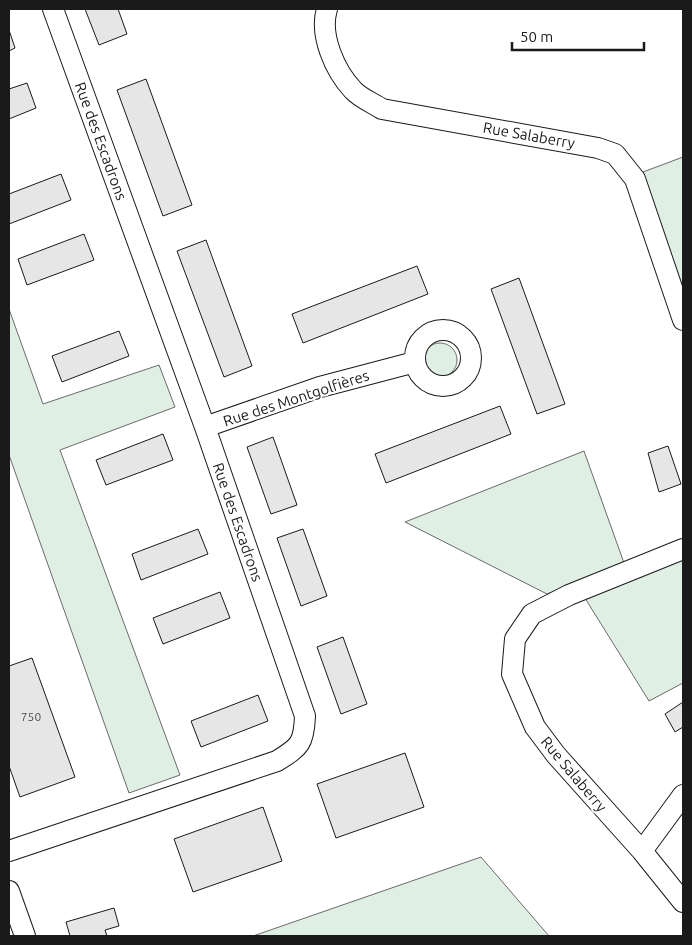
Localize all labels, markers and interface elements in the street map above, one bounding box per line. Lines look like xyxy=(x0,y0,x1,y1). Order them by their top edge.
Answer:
scale bar xyxy=(512,20,644,52)
text: 50 m xyxy=(520,28,553,45)
street label: Rue des Escadrons xyxy=(72,80,130,202)
street label: Rue Salaberry xyxy=(482,119,576,151)
street label: Rue des Montgolfières xyxy=(221,366,371,430)
street label: Rue des Escadrons xyxy=(210,460,266,584)
house number: 750 xyxy=(21,710,41,723)
street label: Rue Salaberry xyxy=(538,733,610,815)

